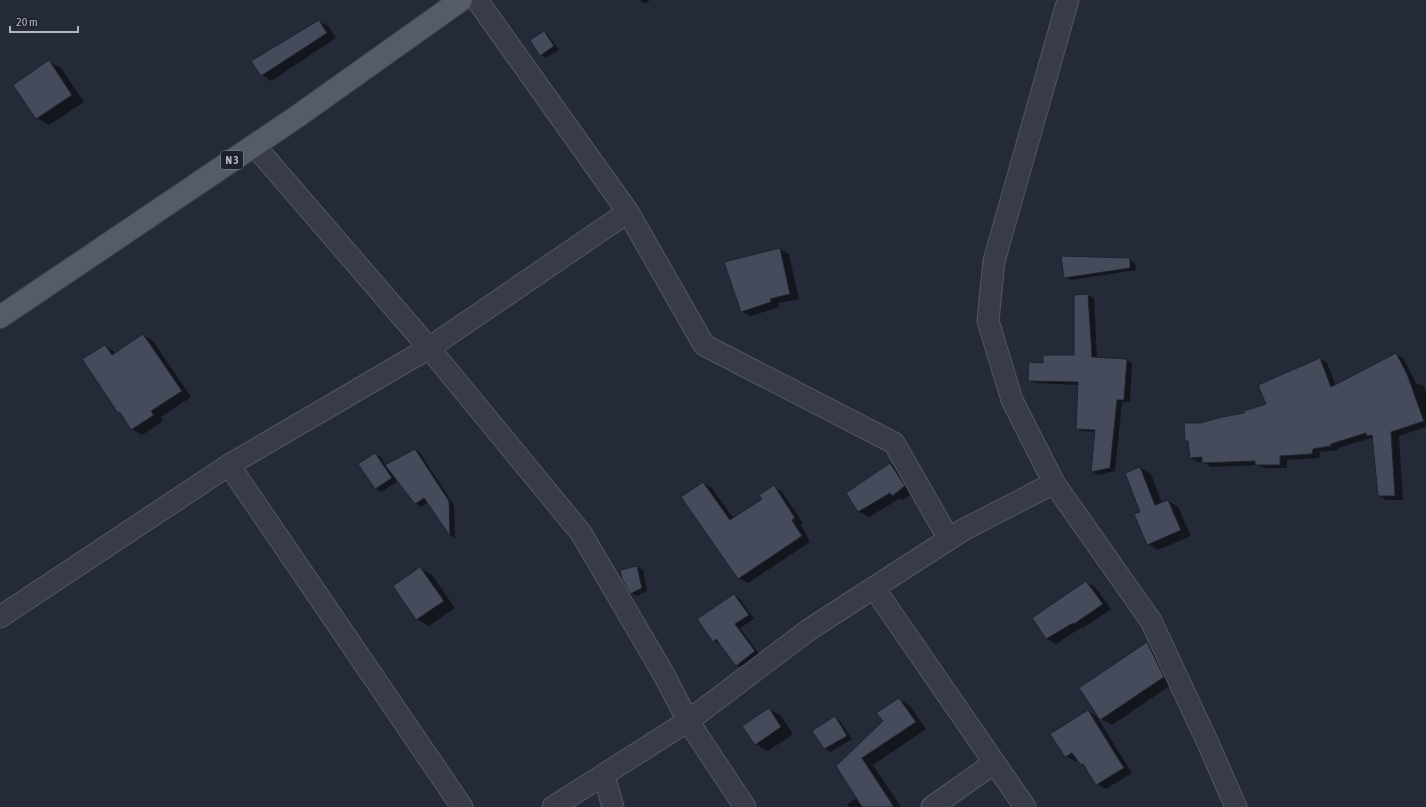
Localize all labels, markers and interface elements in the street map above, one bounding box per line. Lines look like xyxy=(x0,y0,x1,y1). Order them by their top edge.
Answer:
scale bar xyxy=(10,8,78,34)
text: 20 m xyxy=(16,15,38,29)
road number: N 3 xyxy=(221,151,243,169)

